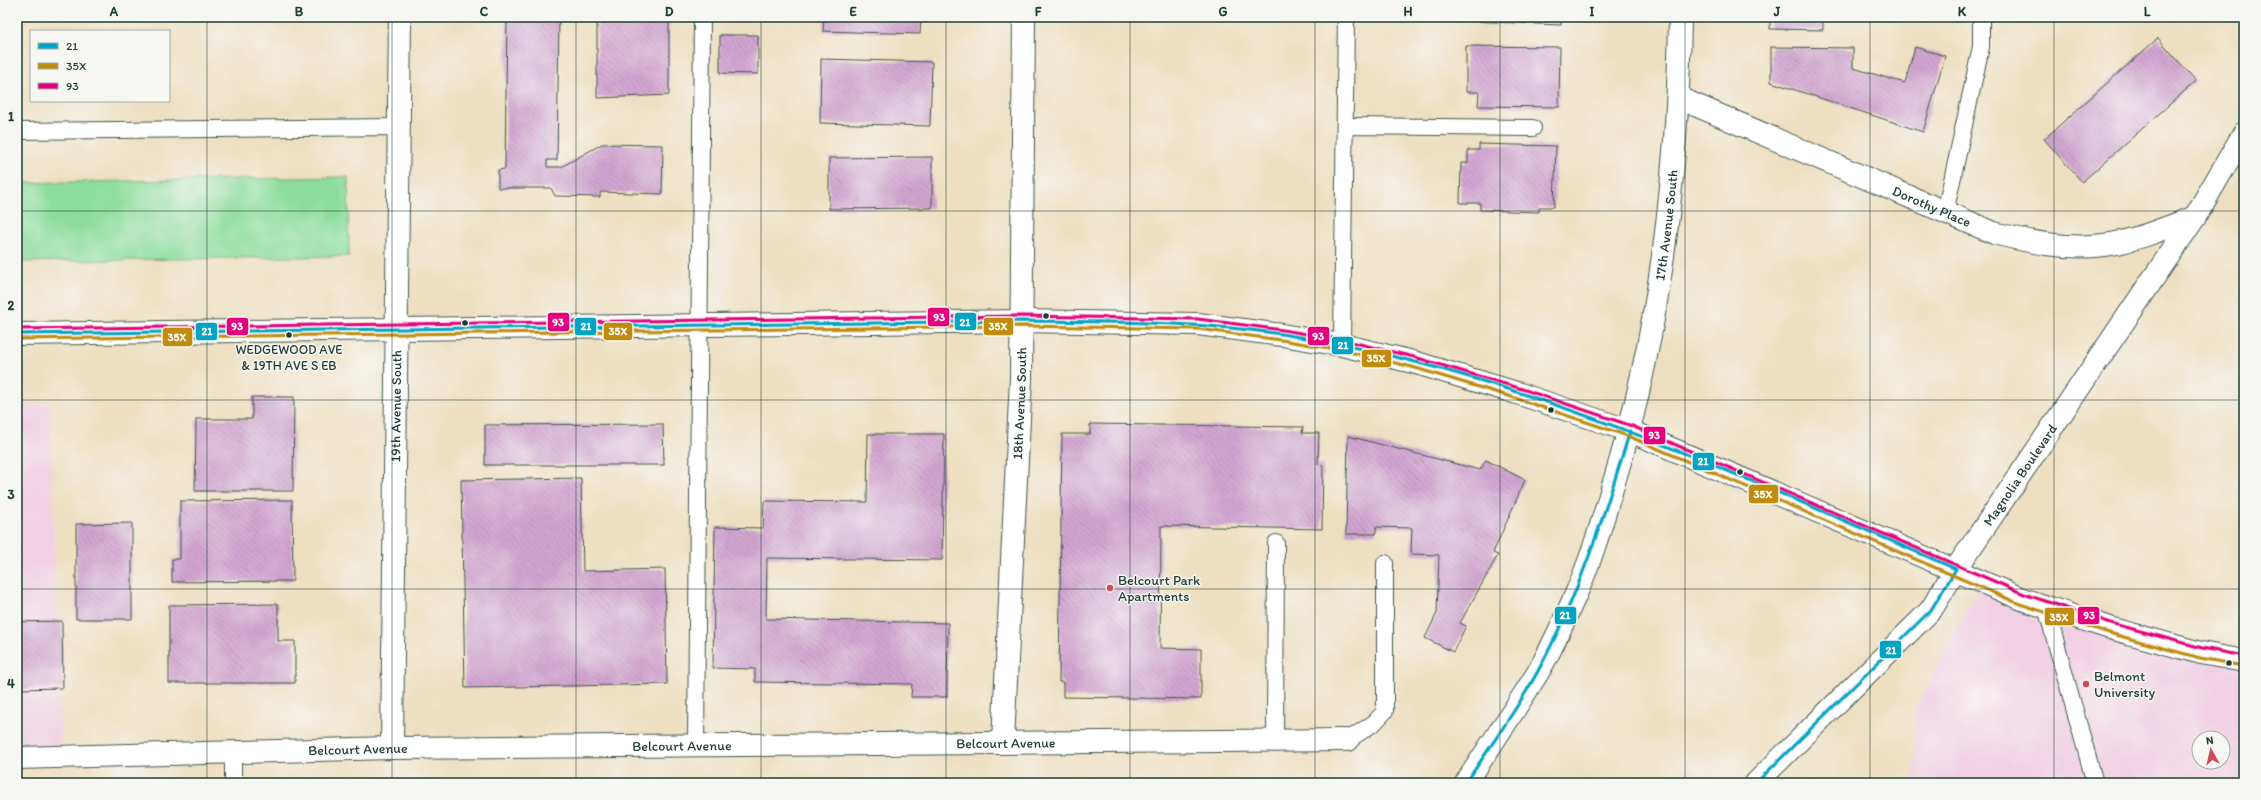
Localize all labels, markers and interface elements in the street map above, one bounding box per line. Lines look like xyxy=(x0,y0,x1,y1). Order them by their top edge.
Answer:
text: A xyxy=(109,4,119,19)
text: B xyxy=(295,4,304,19)
text: C xyxy=(480,4,489,19)
text: D xyxy=(665,4,674,19)
text: E xyxy=(849,4,857,19)
text: F xyxy=(1035,4,1042,19)
text: G xyxy=(1219,4,1228,19)
text: H xyxy=(1404,4,1413,19)
text: I xyxy=(1590,4,1595,19)
text: J xyxy=(1773,4,1781,19)
text: K xyxy=(1958,4,1967,19)
text: L xyxy=(2144,4,2151,19)
legend xyxy=(30,30,170,102)
text: 21 xyxy=(66,39,78,53)
text: 35X xyxy=(66,59,87,73)
text: 93 xyxy=(66,79,79,93)
text: 1 xyxy=(8,109,14,124)
street label: 17th Avenue South xyxy=(1651,169,1681,282)
street label: Dorothy Place xyxy=(1890,182,1974,231)
text: 2 xyxy=(8,298,15,313)
line badge: 93 xyxy=(927,307,950,327)
text: 93 xyxy=(933,311,945,324)
unlabelled marker xyxy=(1041,311,1051,321)
line badge: 93 xyxy=(547,312,570,332)
line badge: 21 xyxy=(954,312,977,331)
text: 93 xyxy=(552,316,564,329)
text: 21 xyxy=(960,316,971,329)
line badge: 93 xyxy=(226,317,249,336)
line badge: 21 xyxy=(574,317,597,336)
line badge: 35X xyxy=(983,317,1014,336)
unlabelled marker xyxy=(460,318,470,328)
text: 93 xyxy=(231,320,243,333)
text: 21 xyxy=(581,320,592,333)
text: 35X xyxy=(989,320,1008,333)
line badge: 21 xyxy=(195,322,218,341)
line badge: 35X xyxy=(603,322,633,341)
text: 21 xyxy=(202,325,213,338)
text: 35X xyxy=(609,325,628,338)
line badge: 93 xyxy=(1307,326,1330,346)
line badge: 35X xyxy=(162,327,193,347)
marker: WEDGEWOOD AVE & 19TH AVE S EB xyxy=(284,330,294,340)
text: 93 xyxy=(1312,330,1324,343)
text: 35X xyxy=(168,331,187,344)
line badge: 21 xyxy=(1331,336,1354,355)
text: 21 xyxy=(1338,339,1349,352)
place label: WEDGEWOOD AVE & 19TH AVE S EB xyxy=(235,342,343,373)
street label: 18th Avenue South xyxy=(1009,347,1030,460)
line badge: 35X xyxy=(1361,349,1392,368)
street label: 19th Avenue South xyxy=(387,350,405,462)
text: 35X xyxy=(1367,352,1386,365)
unlabelled marker xyxy=(1546,405,1556,415)
street label: Magnolia Boulevard xyxy=(1979,420,2061,529)
line badge: 93 xyxy=(1643,426,1666,445)
text: 93 xyxy=(1648,429,1660,442)
line badge: 21 xyxy=(1692,452,1715,471)
text: 21 xyxy=(1698,455,1709,468)
unlabelled marker xyxy=(1735,467,1745,477)
line badge: 35X xyxy=(1748,484,1779,504)
text: 3 xyxy=(7,487,15,502)
text: 35X xyxy=(1754,488,1773,501)
place label: Belcourt Park Apartments xyxy=(1118,572,1201,605)
marker: Belcourt Park Apartments xyxy=(1105,583,1115,593)
line badge: 21 xyxy=(1554,606,1577,625)
line badge: 93 xyxy=(2077,606,2100,625)
line badge: 35X xyxy=(2044,607,2075,626)
text: 21 xyxy=(1560,609,1571,622)
text: 93 xyxy=(2083,609,2095,622)
text: 35X xyxy=(2050,611,2069,624)
line badge: 21 xyxy=(1879,640,1902,659)
text: 21 xyxy=(1886,644,1897,657)
unlabelled marker xyxy=(2224,658,2234,668)
place label: Belmont University xyxy=(2094,668,2155,701)
text: 4 xyxy=(7,676,15,691)
marker: Belmont University xyxy=(2081,679,2091,689)
north arrow xyxy=(2191,730,2231,770)
street label: Belcourt Avenue xyxy=(956,734,1056,752)
text: N xyxy=(2205,734,2214,748)
street label: Belcourt Avenue xyxy=(632,737,732,754)
street label: Belcourt Avenue xyxy=(308,739,408,759)

